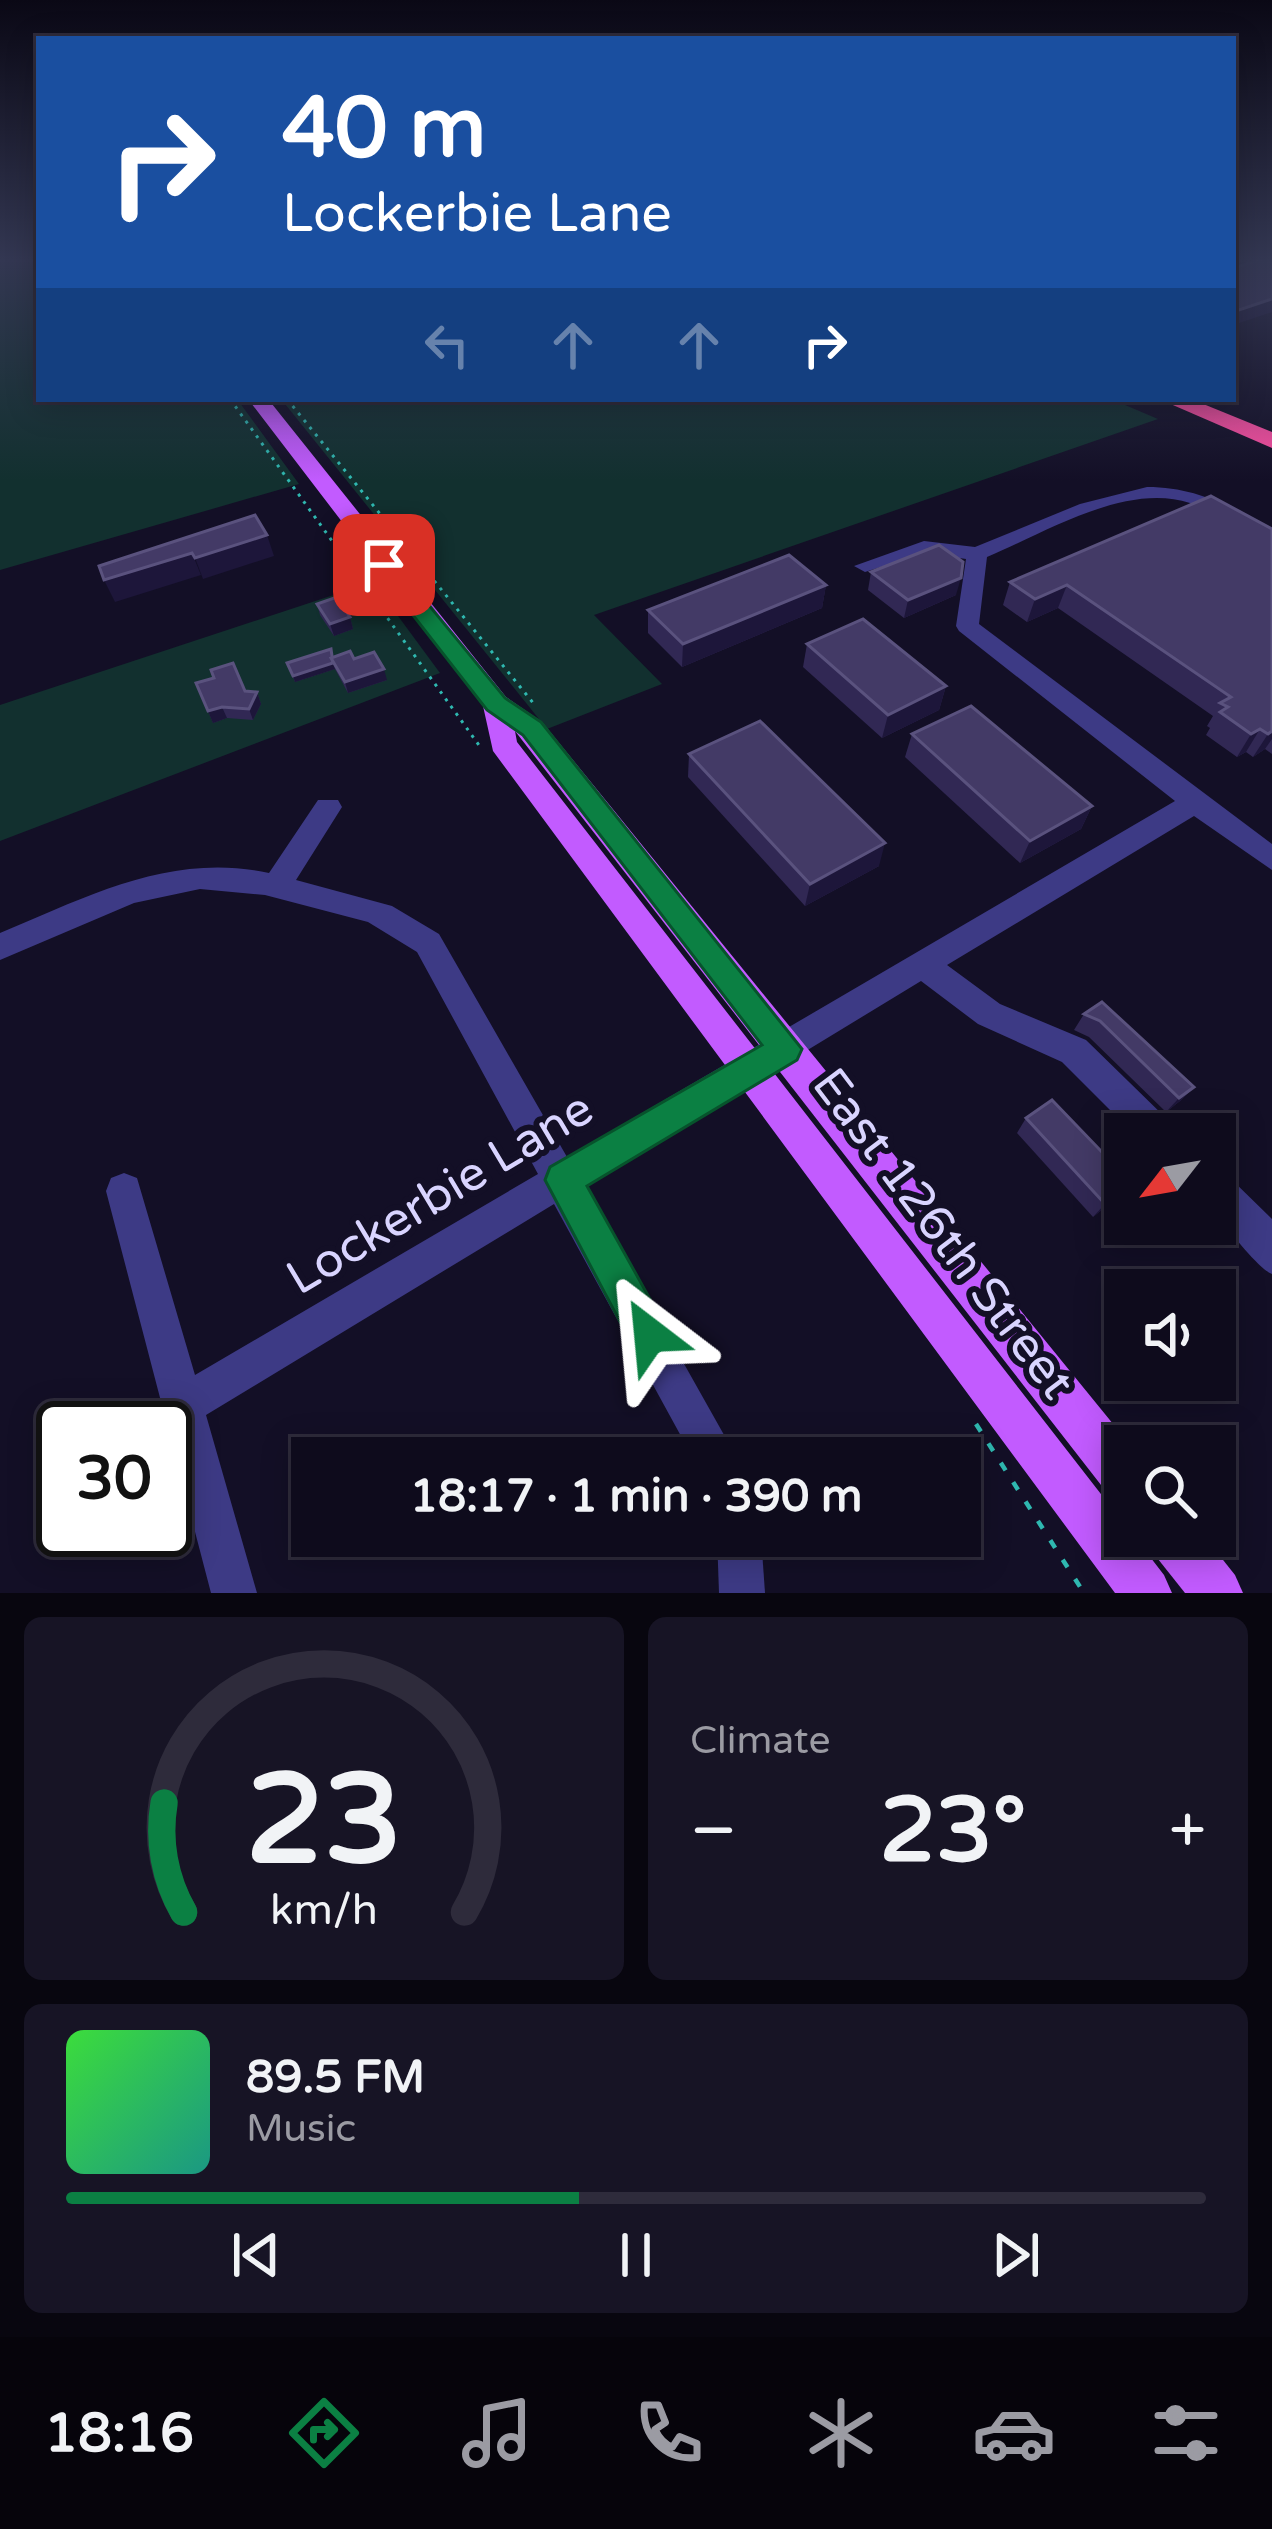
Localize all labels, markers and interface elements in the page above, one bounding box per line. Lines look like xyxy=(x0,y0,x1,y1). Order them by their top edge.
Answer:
text: 40 m xyxy=(282,79,486,180)
icon: right xyxy=(84,84,240,240)
text: Lockerbie Lane xyxy=(282,181,672,246)
icon: left xyxy=(414,312,480,378)
icon: ahead xyxy=(540,312,606,378)
icon: ahead xyxy=(666,312,732,378)
icon: right xyxy=(792,312,858,378)
pin xyxy=(333,514,435,616)
icon: arrive xyxy=(351,532,417,598)
street label: East 126th Street xyxy=(800,1057,1086,1411)
street label: Lockerbie Lane xyxy=(277,1080,603,1308)
north arrow xyxy=(1104,1113,1236,1245)
map controls xyxy=(1104,1113,1236,1557)
button: sound xyxy=(1104,1269,1236,1401)
position arrow xyxy=(587,1272,713,1398)
speed limit sign: 30 xyxy=(36,1401,192,1557)
button: search xyxy=(1104,1425,1236,1557)
text: 18:17 · 1 min · 390 m xyxy=(410,1470,862,1524)
text: Climate xyxy=(690,1717,830,1764)
text: 23 xyxy=(246,1746,402,1897)
text: 23° xyxy=(879,1777,1026,1886)
text: − xyxy=(690,1791,737,1871)
text: + xyxy=(1169,1791,1206,1871)
text: km/h xyxy=(270,1884,378,1935)
text: 89.5 FM xyxy=(246,2051,425,2105)
text: Music xyxy=(246,2105,356,2152)
icon: previous xyxy=(223,2222,289,2288)
icon: pause xyxy=(603,2222,669,2288)
icon: next xyxy=(983,2222,1049,2288)
icon: directions xyxy=(282,2391,366,2475)
icon: music xyxy=(455,2391,539,2475)
icon: phone xyxy=(627,2391,711,2475)
icon: climate xyxy=(799,2391,883,2475)
icon: car xyxy=(972,2391,1056,2475)
icon: filters xyxy=(1144,2391,1228,2475)
text: 18:16 xyxy=(44,2401,194,2466)

